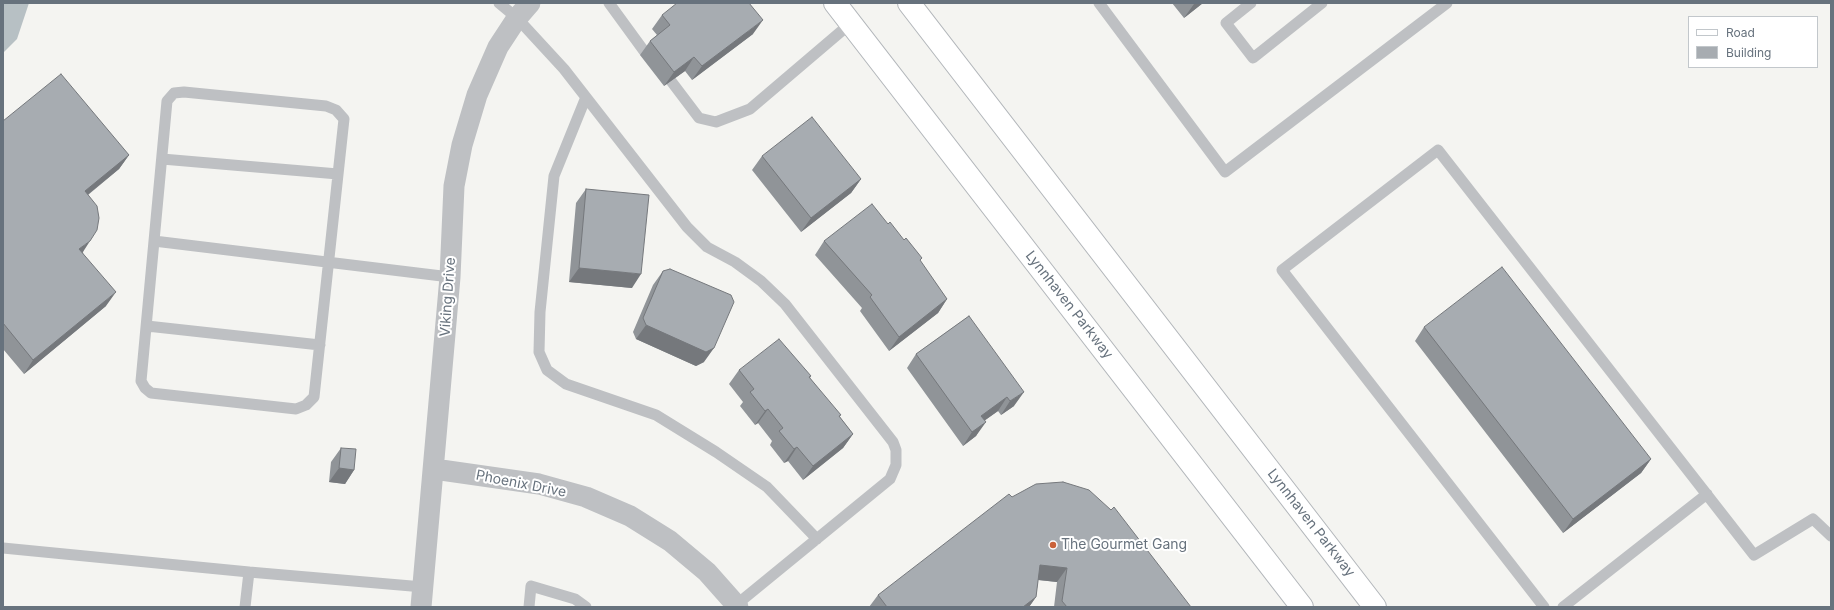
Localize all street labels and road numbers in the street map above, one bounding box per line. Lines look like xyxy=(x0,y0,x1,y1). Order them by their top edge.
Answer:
street label: Lynnhaven Parkway xyxy=(1022,248,1116,362)
street label: Viking Drive xyxy=(437,257,459,337)
street label: Lynnhaven Parkway xyxy=(1264,466,1358,580)
street label: Phoenix Drive xyxy=(474,467,568,501)

